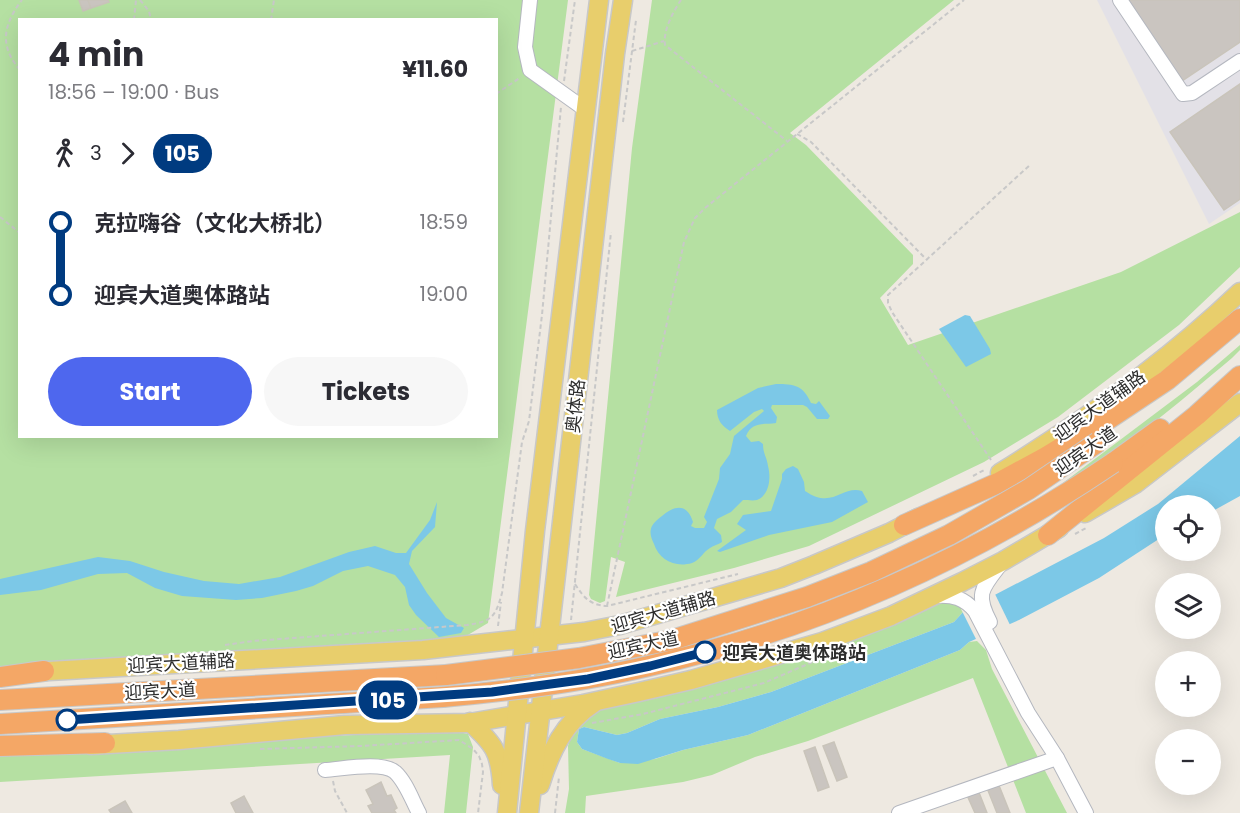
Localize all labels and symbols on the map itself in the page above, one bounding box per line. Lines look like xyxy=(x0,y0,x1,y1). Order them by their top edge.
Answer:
street label: 迎宾大道辅路 xyxy=(1048,364,1150,448)
street label: 奥体路 xyxy=(560,378,590,434)
street label: 迎宾大道 xyxy=(1048,420,1122,482)
street label: 迎宾大道辅路 xyxy=(608,585,718,639)
street label: 迎宾大道 xyxy=(605,625,681,665)
place label: 迎宾大道奥体路站 xyxy=(722,640,866,665)
marker: 迎宾大道奥体路站 xyxy=(694,641,716,663)
street label: 迎宾大道辅路 xyxy=(126,648,236,678)
street label: 迎宾大道 xyxy=(123,677,197,705)
line badge: 105 xyxy=(354,680,422,720)
unlabelled marker xyxy=(56,709,78,731)

